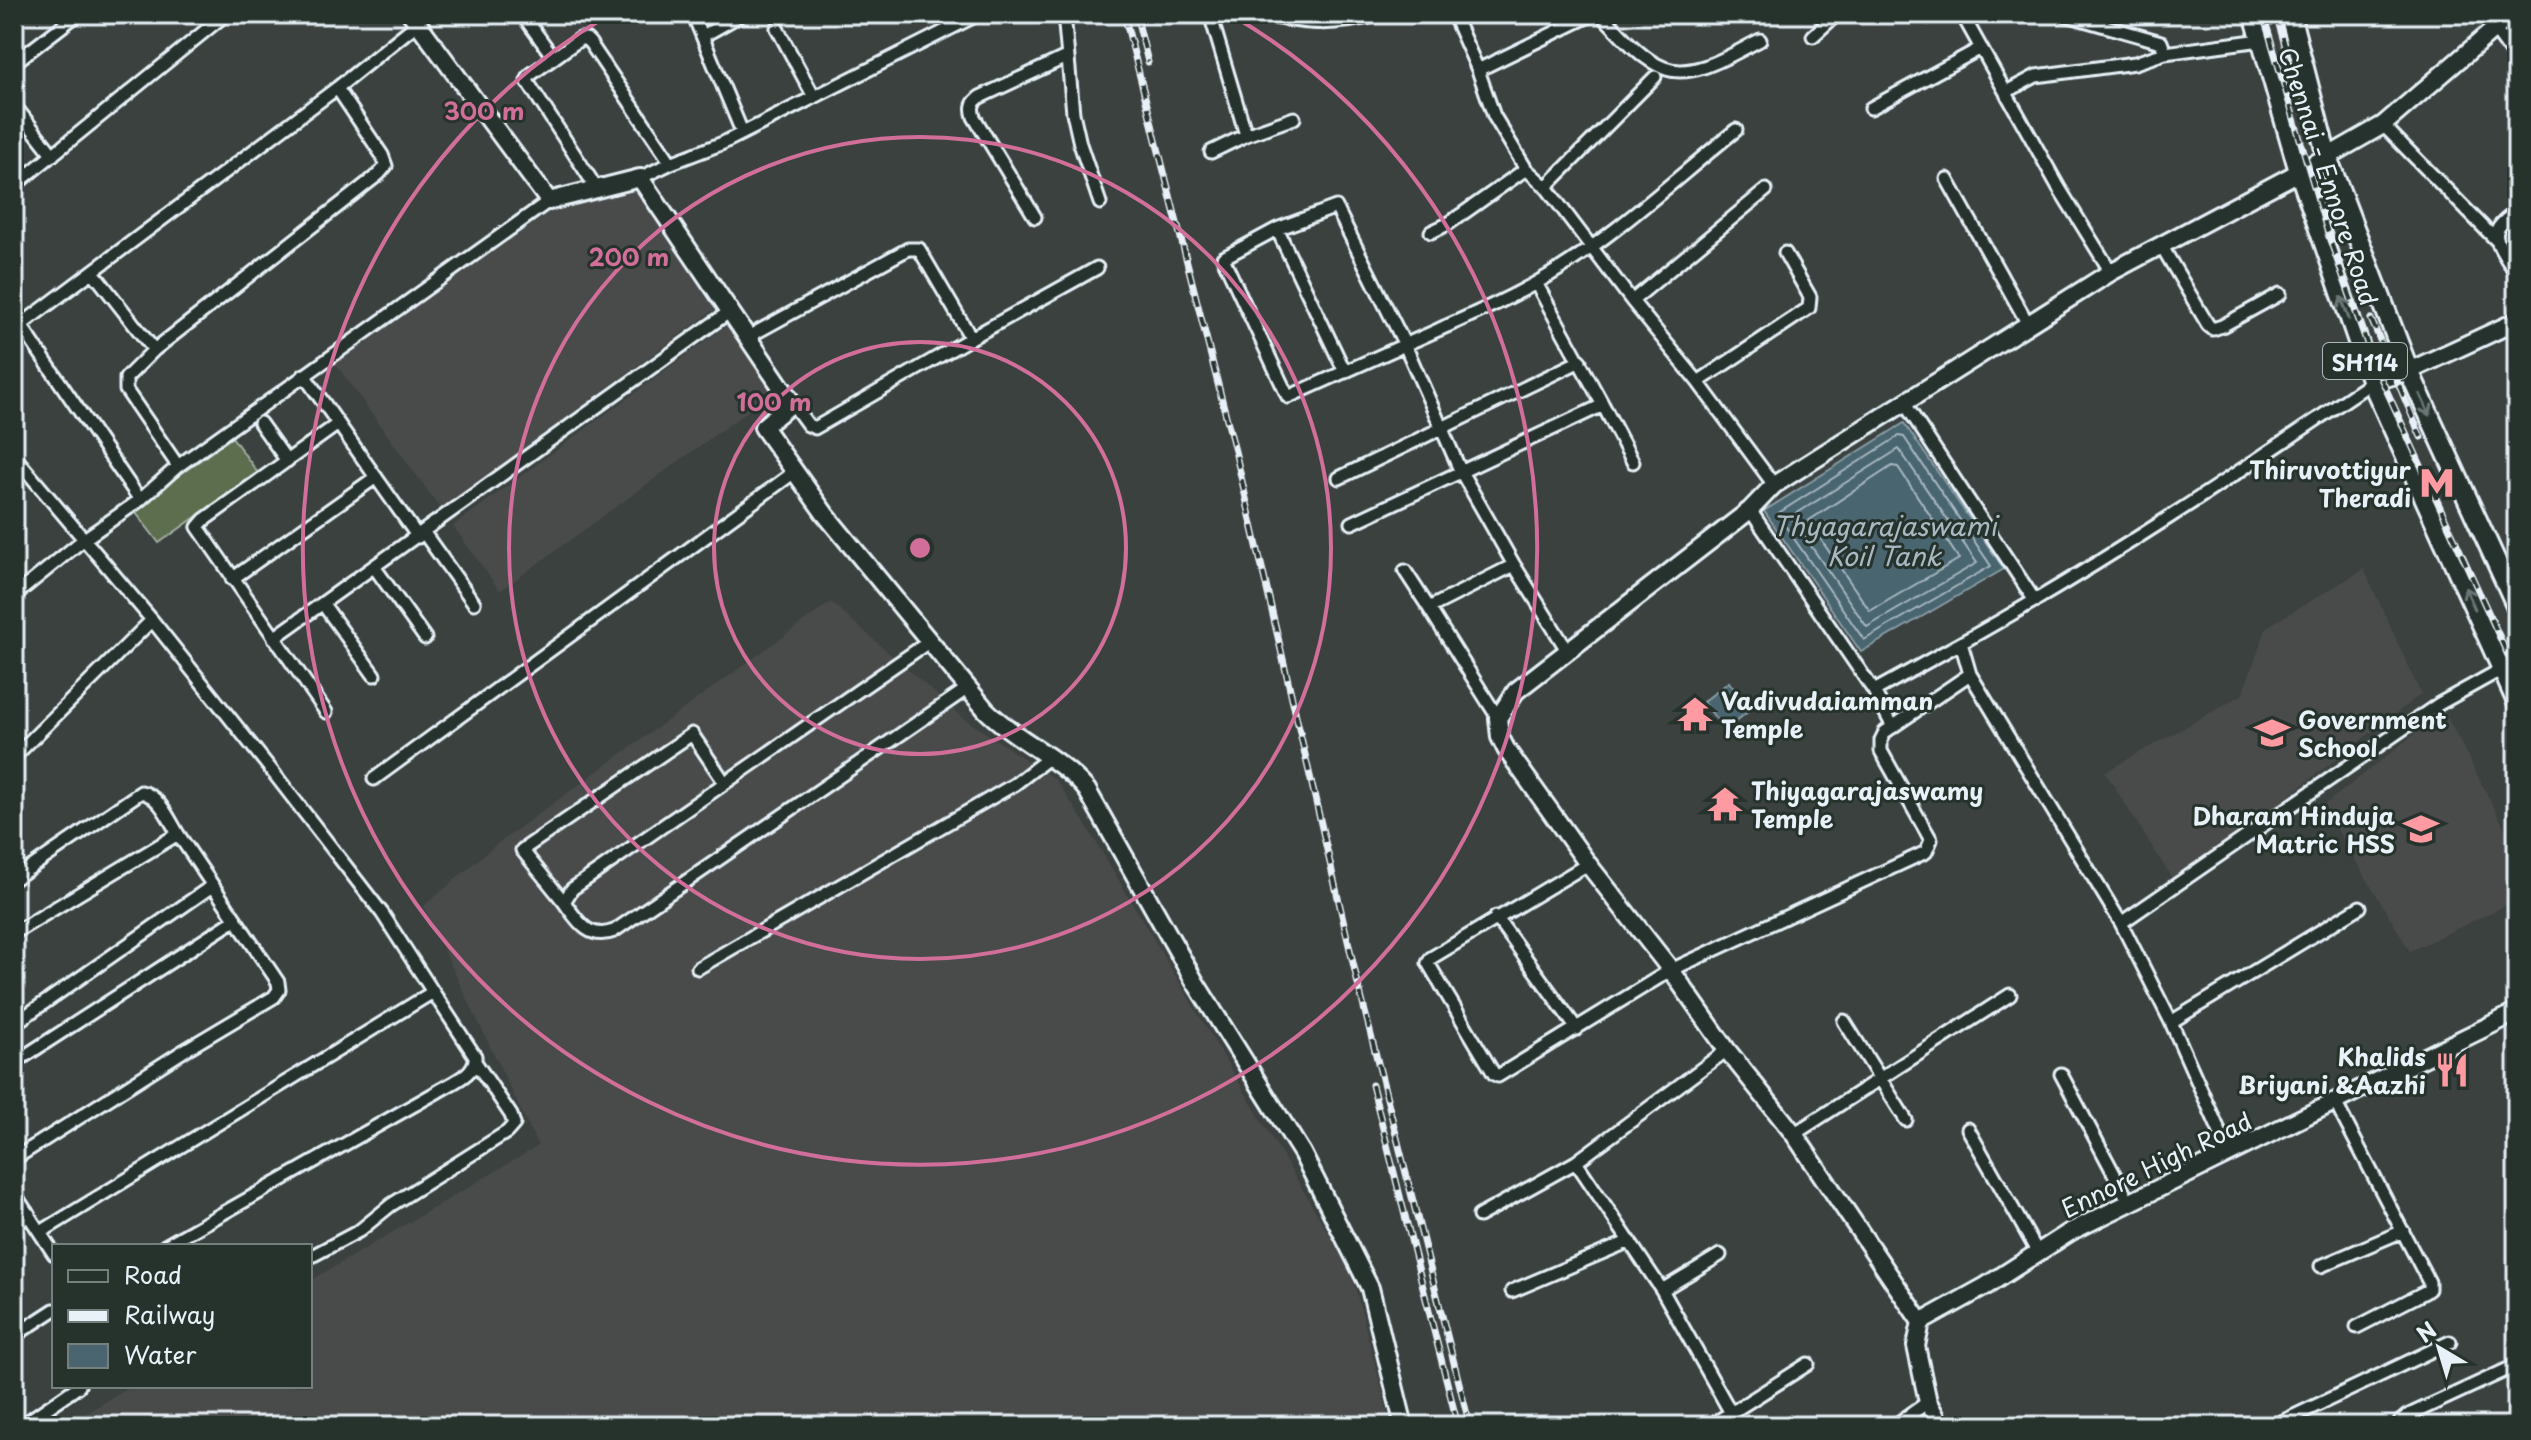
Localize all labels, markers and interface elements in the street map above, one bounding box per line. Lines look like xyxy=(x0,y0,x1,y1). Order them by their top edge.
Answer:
street label: Chennai - Ennore Road xyxy=(2270,42,2388,310)
text: 300 m xyxy=(443,92,525,128)
text: 200 m xyxy=(589,238,669,274)
one-way arrow xyxy=(2337,296,2352,321)
road number: SH114 xyxy=(2323,343,2407,379)
text: 100 m xyxy=(737,383,811,419)
one-way arrow xyxy=(2418,392,2433,416)
place label: Thiruvottiyur Theradi xyxy=(2249,451,2412,515)
metro station icon: Thiruvottiyur Theradi xyxy=(2418,464,2456,502)
water label: Thyagarajaswami Koil Tank xyxy=(1772,506,2000,575)
centre of rings xyxy=(906,534,934,562)
one-way arrow xyxy=(2462,586,2477,610)
place label: Vadivudaiamman Temple xyxy=(1721,682,1933,746)
temple icon: Vadivudaiamman Temple xyxy=(1676,695,1714,733)
place label: Government School xyxy=(2298,701,2447,765)
school or university icon: Government School xyxy=(2253,714,2291,752)
place label: Thiyagarajaswamy Temple xyxy=(1751,772,1983,836)
temple icon: Thiyagarajaswamy Temple xyxy=(1706,785,1744,823)
place label: Dharam Hinduja Matric HSS xyxy=(2193,797,2396,861)
school or university icon: Dharam Hinduja Matric HSS xyxy=(2402,810,2440,848)
place label: Khalids Briyani &Aazhi xyxy=(2238,1038,2426,1102)
restaurant icon: Khalids Briyani &Aazhi xyxy=(2433,1051,2471,1089)
street label: Ennore High Road xyxy=(2054,1102,2258,1226)
legend xyxy=(52,1244,312,1388)
text: Road xyxy=(124,1256,182,1292)
text: Railway xyxy=(124,1296,215,1332)
north arrow xyxy=(2399,1308,2479,1388)
text: N xyxy=(2409,1313,2443,1349)
text: Water xyxy=(124,1336,197,1372)

